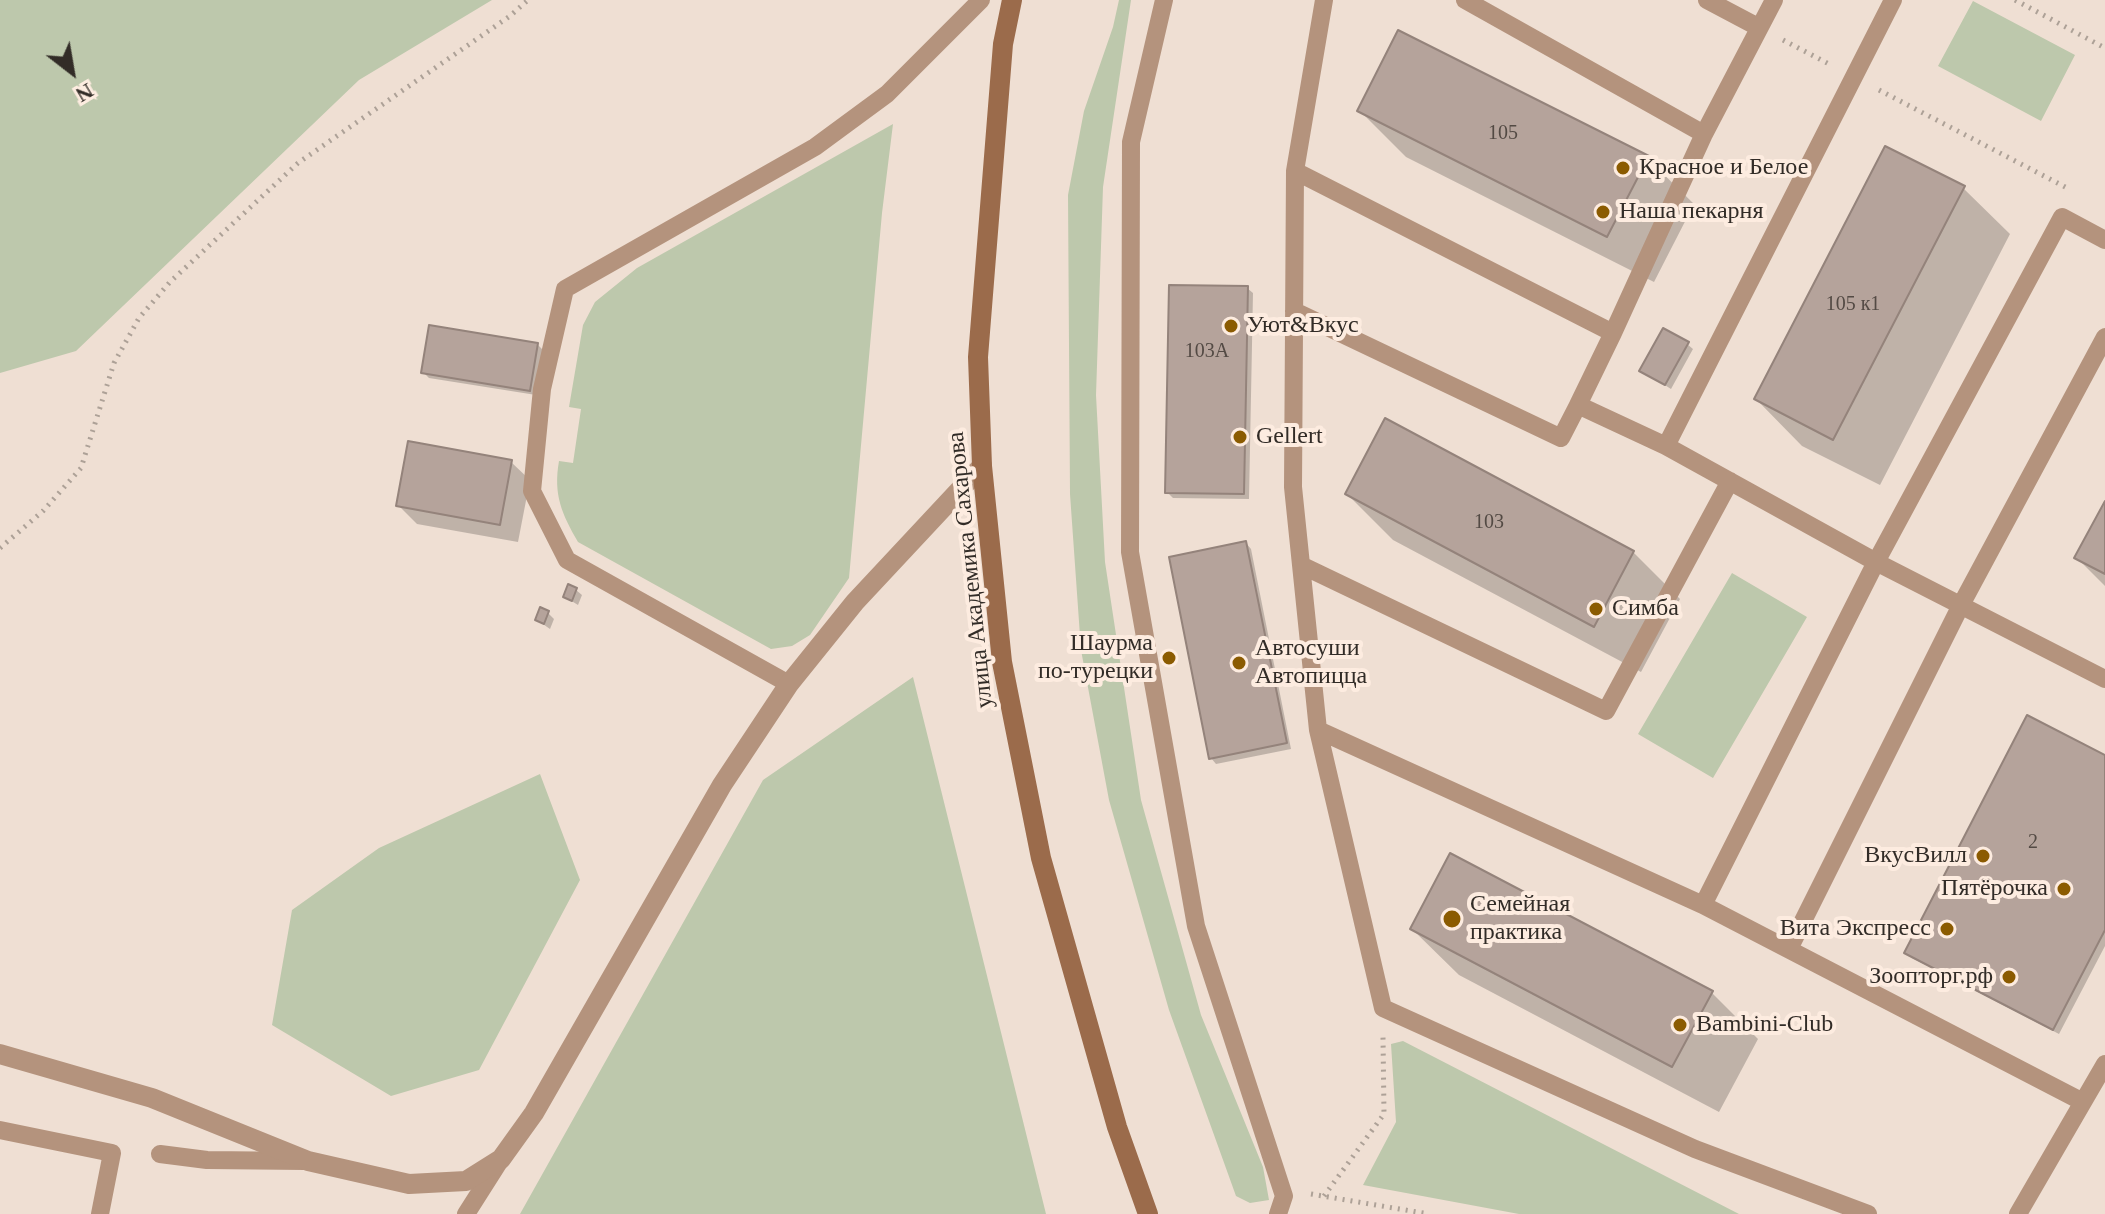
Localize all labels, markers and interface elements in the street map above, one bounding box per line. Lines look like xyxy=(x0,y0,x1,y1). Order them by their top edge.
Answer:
north arrow xyxy=(32,32,112,112)
text: N xyxy=(71,78,98,108)
house number: 105 xyxy=(1488,122,1518,146)
place label: Красное и Белое xyxy=(1639,154,1808,182)
marker: Красное и Белое xyxy=(1614,159,1632,177)
place label: Наша пекарня xyxy=(1619,198,1763,226)
marker: Наша пекарня xyxy=(1594,203,1612,221)
house number: 105 к1 xyxy=(1826,293,1880,317)
place label: Уют&Вкус xyxy=(1247,312,1359,340)
marker: Уют&Вкус xyxy=(1222,317,1240,335)
house number: 103А xyxy=(1185,340,1229,364)
place label: Gellert xyxy=(1256,423,1323,451)
marker: Gellert xyxy=(1231,428,1249,446)
street label: улица Академика Сахарова xyxy=(942,430,1000,710)
house number: 103 xyxy=(1474,511,1504,535)
place label: Симба xyxy=(1612,595,1679,623)
marker: Симба xyxy=(1587,600,1605,618)
place label: Шаурма по-турецки xyxy=(1038,630,1153,686)
place label: Автосуши Автопицца xyxy=(1255,635,1367,691)
marker: Шаурма по-турецки xyxy=(1160,649,1178,667)
marker: Автосуши Автопицца xyxy=(1230,654,1248,672)
house number: 2 xyxy=(2028,831,2038,855)
place label: ВкусВилл xyxy=(1864,842,1967,870)
marker: ВкусВилл xyxy=(1974,847,1992,865)
place label: Пятёрочка xyxy=(1941,875,2048,903)
marker: Пятёрочка xyxy=(2055,880,2073,898)
place label: Семейная практика xyxy=(1470,891,1570,947)
marker: Семейная практика xyxy=(1441,908,1463,930)
place label: Вита Экспресс xyxy=(1780,915,1931,943)
marker: Вита Экспресс xyxy=(1938,920,1956,938)
place label: Зоопторг.рф xyxy=(1869,963,1993,991)
marker: Зоопторг.рф xyxy=(2000,968,2018,986)
place label: Bambini-Club xyxy=(1696,1011,1833,1039)
marker: Bambini-Club xyxy=(1671,1016,1689,1034)

